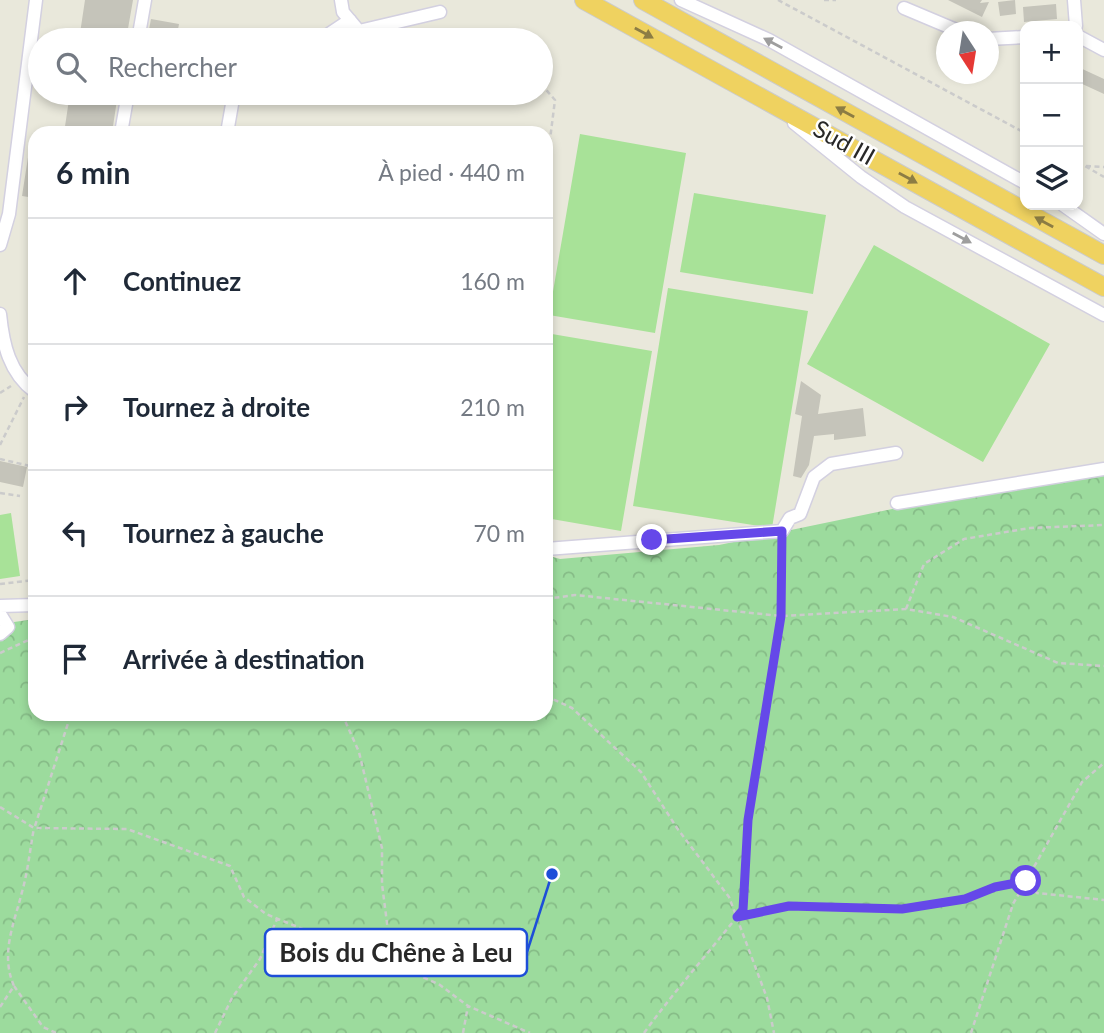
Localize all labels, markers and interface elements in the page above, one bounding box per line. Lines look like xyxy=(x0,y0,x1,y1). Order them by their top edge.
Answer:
north arrow xyxy=(936,21,999,84)
map controls xyxy=(1020,21,1083,210)
button: + xyxy=(1020,21,1083,84)
one-way arrow xyxy=(634,27,654,39)
search box xyxy=(28,28,553,105)
one-way arrow xyxy=(763,37,783,49)
icon: search xyxy=(52,48,90,86)
text: Rechercher xyxy=(108,51,237,83)
button: − xyxy=(1020,84,1083,147)
one-way arrow xyxy=(836,106,855,118)
street label: Sud III xyxy=(809,113,881,170)
button: layers xyxy=(1020,147,1083,210)
text: 6 min xyxy=(56,154,130,190)
text: À pied · 440 m xyxy=(378,158,525,186)
one-way arrow xyxy=(898,172,917,184)
one-way arrow xyxy=(1035,216,1054,228)
one-way arrow xyxy=(953,232,973,244)
icon: ahead xyxy=(56,262,94,300)
text: Continuez xyxy=(123,265,241,297)
text: 160 m xyxy=(460,267,525,295)
icon: right xyxy=(56,388,94,426)
text: Tournez à droite xyxy=(123,391,310,423)
text: 210 m xyxy=(460,393,525,421)
icon: left xyxy=(56,514,94,552)
text: Tournez à gauche xyxy=(123,517,324,549)
text: 70 m xyxy=(474,519,525,547)
route end xyxy=(636,524,667,555)
icon: arrive xyxy=(56,640,94,678)
text: Arrivée à destination xyxy=(123,643,365,675)
route start xyxy=(1010,865,1041,896)
callout: Bois du Chêne à Leu xyxy=(265,929,527,976)
text: Bois du Chêne à Leu xyxy=(279,936,513,968)

